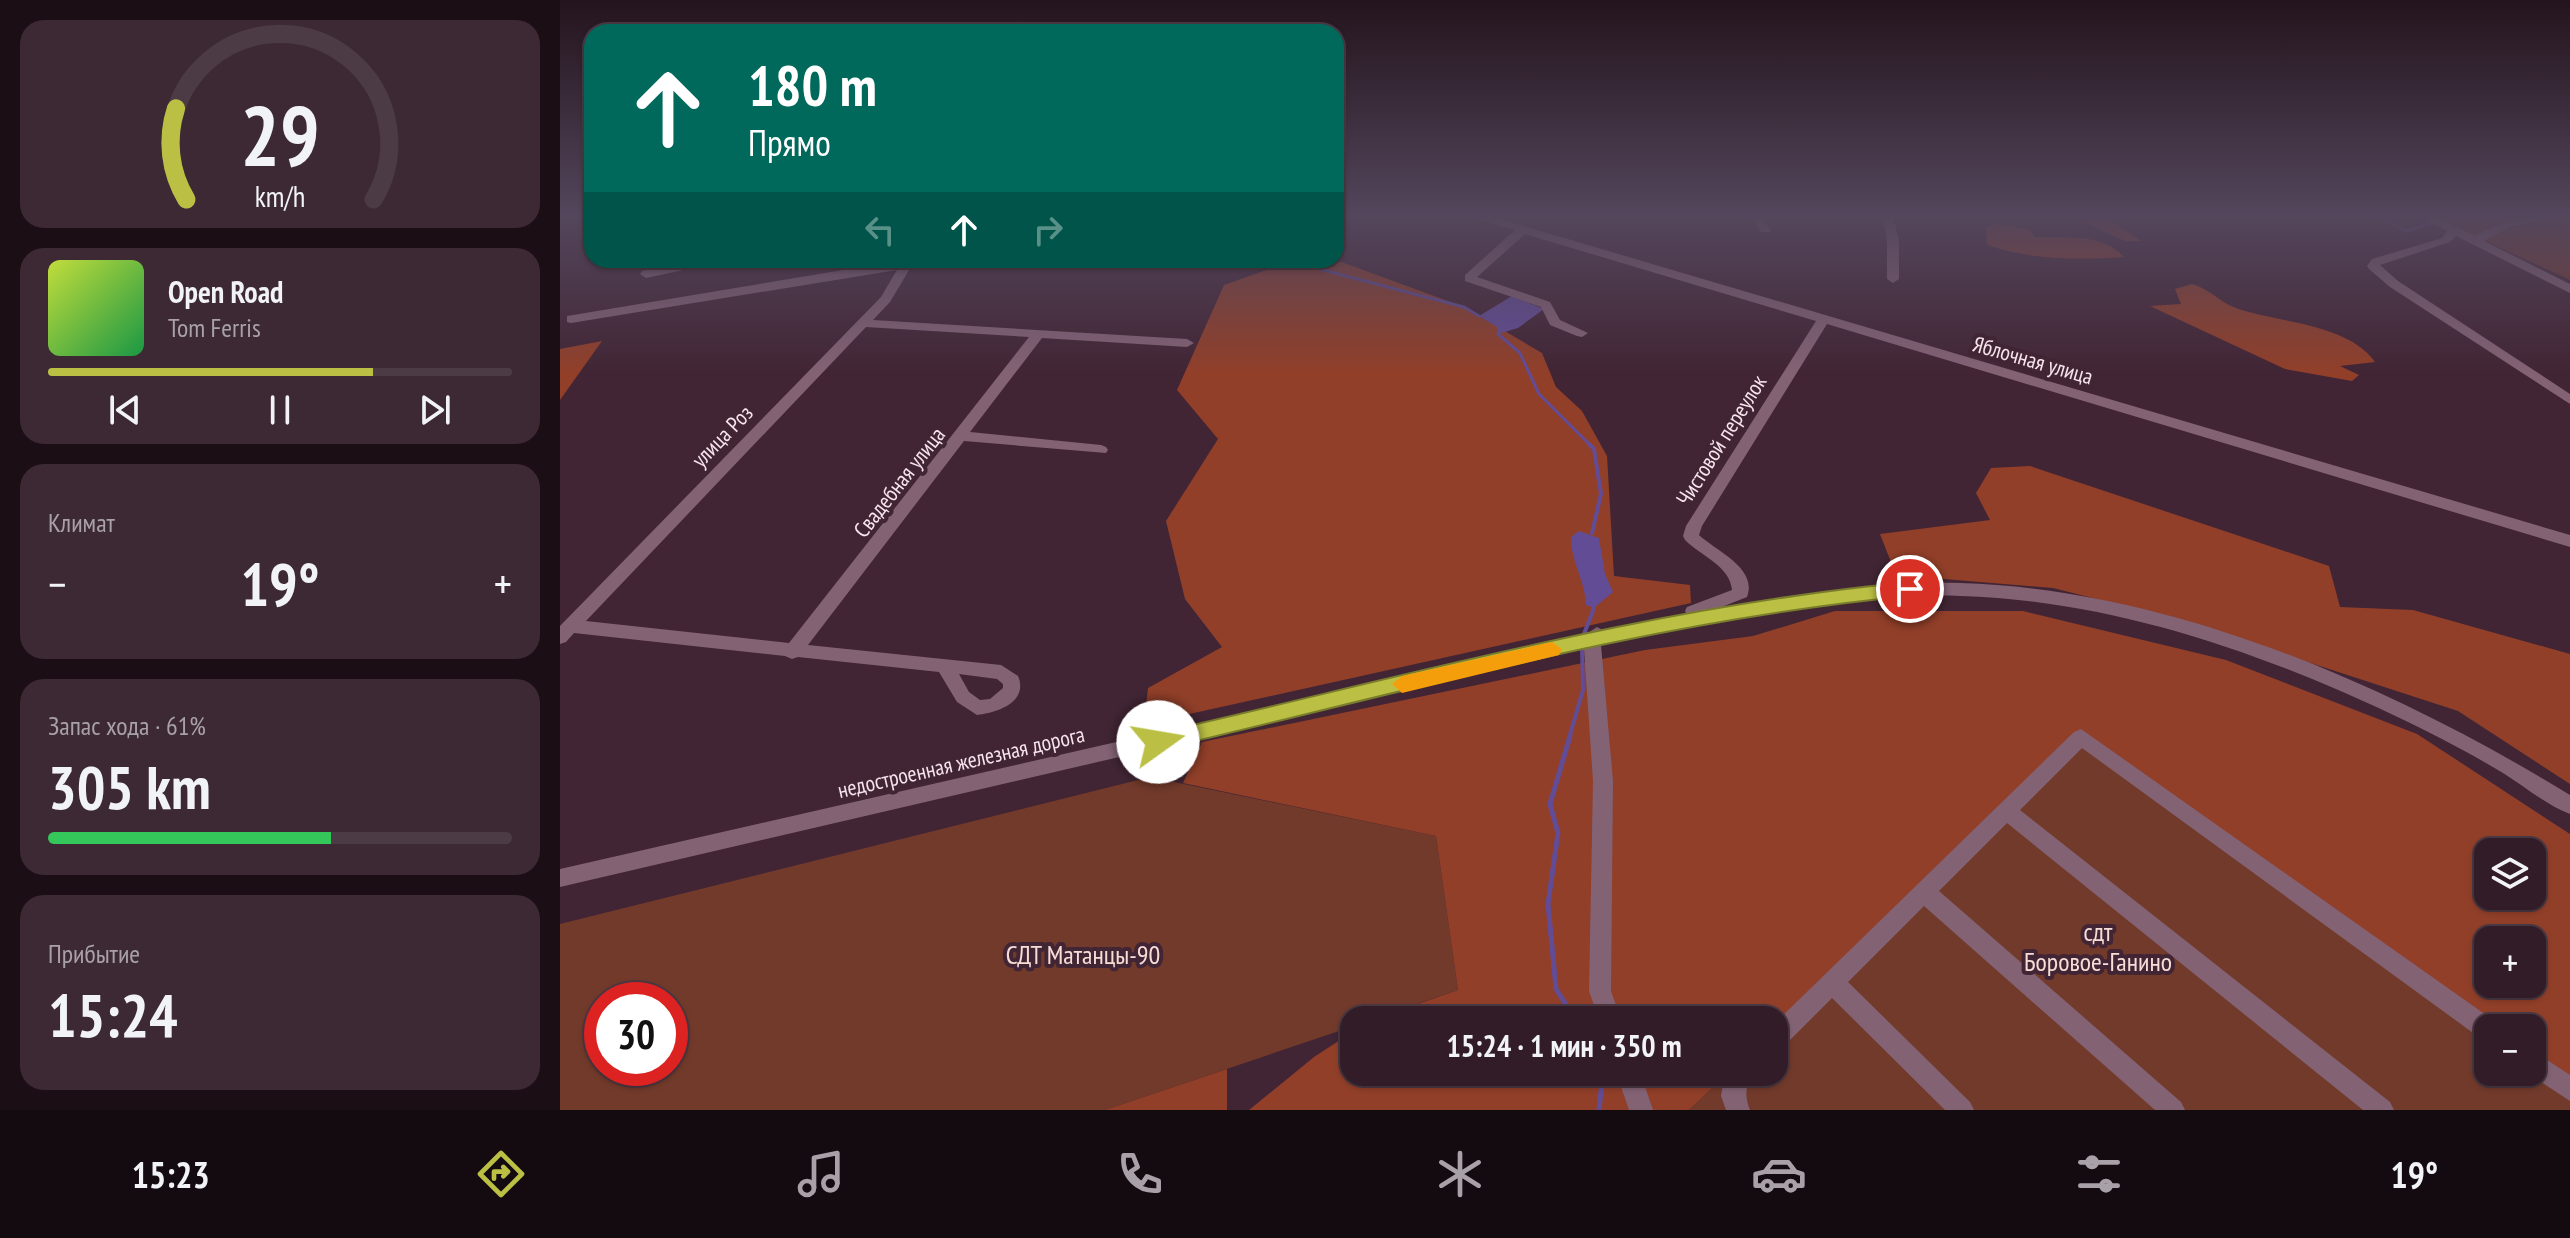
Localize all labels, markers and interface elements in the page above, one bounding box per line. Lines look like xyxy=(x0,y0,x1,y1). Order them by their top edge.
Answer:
text: 180 m xyxy=(748,49,877,121)
icon: ahead xyxy=(616,56,720,160)
text: 29 xyxy=(240,81,320,189)
text: Прямо xyxy=(748,119,831,166)
text: km/h xyxy=(255,178,305,215)
icon: left xyxy=(858,208,902,252)
icon: ahead xyxy=(942,208,986,252)
icon: right xyxy=(1026,208,1070,252)
text: Open Road xyxy=(168,272,283,311)
text: Tom Ferris xyxy=(168,311,261,344)
street label: Яблочная улица xyxy=(1970,330,2096,390)
street label: Чистовой переулок xyxy=(1670,369,1773,511)
icon: previous xyxy=(103,388,147,432)
icon: pause xyxy=(258,388,302,432)
icon: next xyxy=(413,388,457,432)
street label: улица Роз xyxy=(685,399,759,473)
street label: Свадебная улица xyxy=(847,421,951,543)
text: Климат xyxy=(48,506,115,539)
text: 19° xyxy=(240,545,320,623)
text: − xyxy=(48,555,66,612)
text: + xyxy=(494,555,512,612)
pin xyxy=(1876,555,1944,623)
icon: arrive xyxy=(1888,567,1932,611)
position arrow xyxy=(1116,700,1200,784)
text: Запас хода · 61% xyxy=(48,709,206,742)
street label: недостроенная железная дорога xyxy=(835,720,1087,804)
text: 305 km xyxy=(48,748,211,826)
map controls xyxy=(2474,838,2546,1086)
button: layers xyxy=(2474,838,2546,910)
park label: сдт Боровое-Ганино xyxy=(2024,915,2172,978)
button: + xyxy=(2474,926,2546,998)
text: Прибытие xyxy=(48,937,140,970)
park label: СДТ Матанцы-90 xyxy=(1006,938,1160,971)
text: 15:24 xyxy=(48,976,178,1054)
speed limit sign: 30 xyxy=(584,982,688,1086)
button: − xyxy=(2474,1014,2546,1086)
text: 15:24 · 1 мин · 350 m xyxy=(1446,1026,1682,1065)
icon: directions xyxy=(473,1146,529,1202)
icon: music xyxy=(793,1146,849,1202)
icon: phone xyxy=(1112,1146,1168,1202)
icon: climate xyxy=(1432,1146,1488,1202)
icon: car xyxy=(1751,1146,1807,1202)
icon: filters xyxy=(2071,1146,2127,1202)
text: 15:23 xyxy=(132,1151,210,1198)
text: 19° xyxy=(2391,1151,2438,1198)

